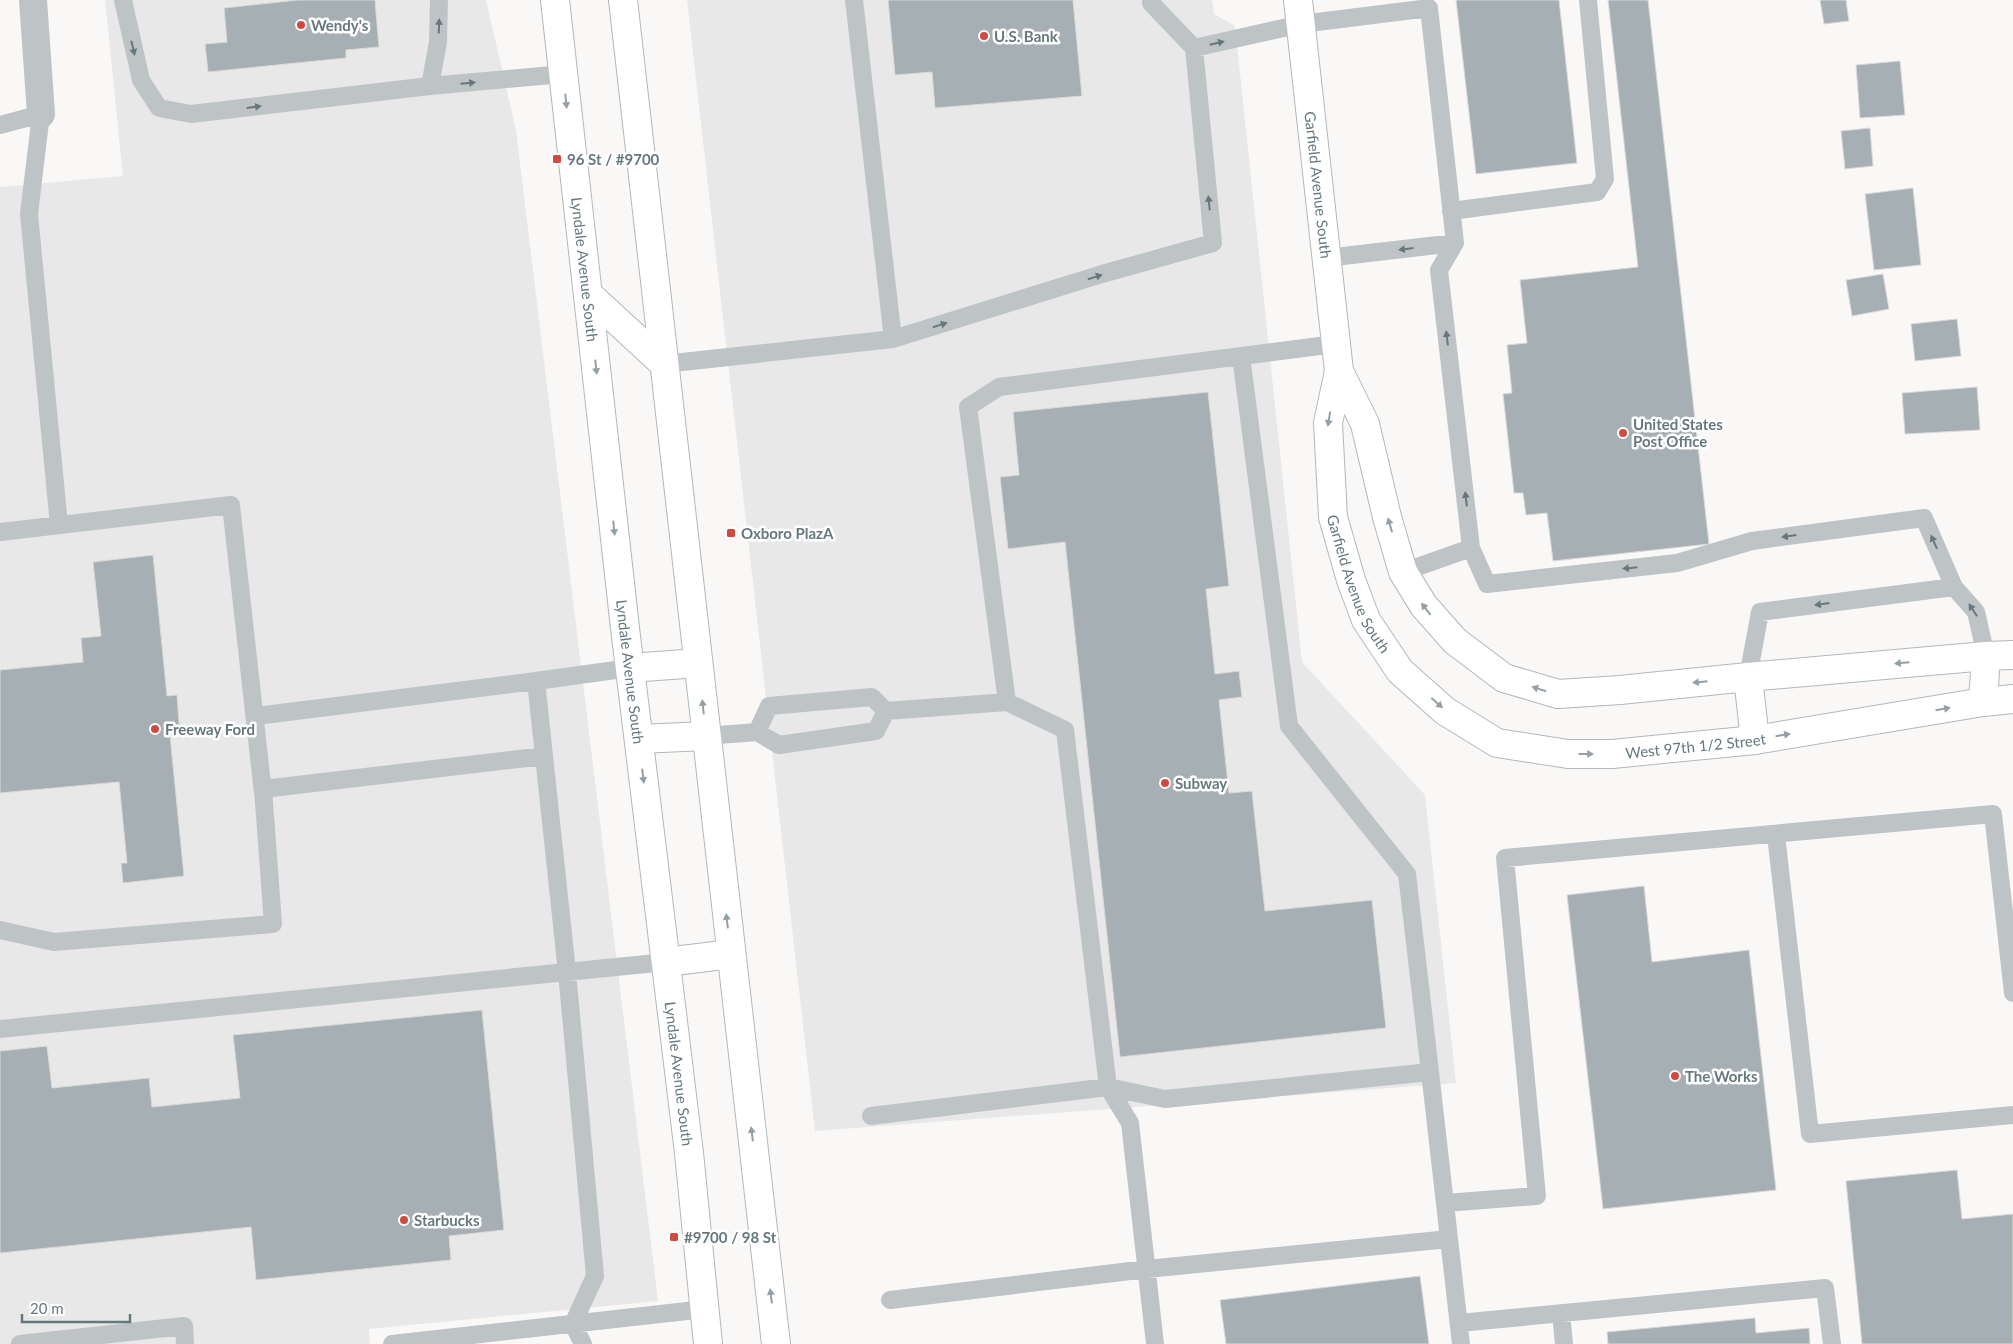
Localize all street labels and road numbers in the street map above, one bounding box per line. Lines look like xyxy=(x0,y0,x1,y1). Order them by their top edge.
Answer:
street label: Garfield Avenue South xyxy=(1301,110,1336,259)
street label: Lyndale Avenue South xyxy=(568,196,602,343)
street label: Garfield Avenue South xyxy=(1324,512,1394,656)
street label: Lyndale Avenue South xyxy=(613,599,648,745)
street label: West 97th 1/2 Street xyxy=(1625,729,1768,762)
street label: Lyndale Avenue South xyxy=(662,1001,697,1147)

